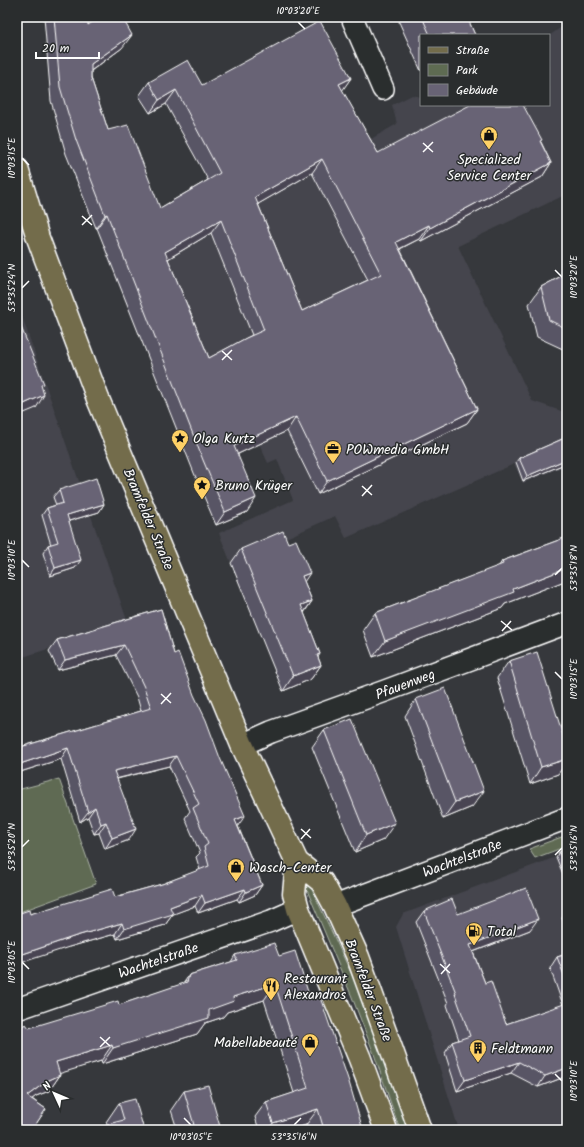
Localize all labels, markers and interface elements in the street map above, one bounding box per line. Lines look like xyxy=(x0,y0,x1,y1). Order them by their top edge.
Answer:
text: 10°03'20"E xyxy=(276,3,321,19)
scale bar xyxy=(36,34,99,60)
legend xyxy=(420,34,550,106)
text: 20 m xyxy=(42,39,70,58)
text: Straße xyxy=(456,41,490,60)
text: Park xyxy=(456,61,478,80)
text: Gebäude xyxy=(456,81,498,100)
shop icon: Specialized Service Center xyxy=(479,125,499,150)
text: 10°03'15"E xyxy=(4,136,20,179)
place label: Specialized Service Center xyxy=(447,149,532,187)
text: 10°03'20"E xyxy=(566,254,582,299)
text: 53°35'24"N xyxy=(4,264,20,312)
place icon: Olga Kurtz xyxy=(170,428,190,453)
place label: Olga Kurtz xyxy=(193,428,255,450)
office icon: POWmedia GmbH xyxy=(323,439,343,464)
place label: POWmedia GmbH xyxy=(346,439,450,461)
street label: Bramfelder Straße xyxy=(117,465,180,574)
place icon: Bruno Krüger xyxy=(192,475,212,500)
place label: Bruno Krüger xyxy=(215,475,293,497)
text: 10°03'10"E xyxy=(4,538,20,581)
text: 53°35'18"N xyxy=(566,545,582,591)
text: 10°03'15"E xyxy=(566,657,582,700)
street label: Pfauenweg xyxy=(372,663,438,706)
text: 53°35'20"N xyxy=(4,823,20,871)
text: 53°35'16"N xyxy=(566,825,582,871)
street label: Wachtelstraße xyxy=(419,833,506,884)
shop icon: Wasch-Center xyxy=(226,857,246,882)
place label: Wasch-Center xyxy=(249,857,333,879)
fuel station icon: Total xyxy=(464,921,484,946)
place label: Total xyxy=(487,921,517,943)
street label: Bramfelder Straße xyxy=(338,936,398,1046)
street label: Wachtelstraße xyxy=(115,937,202,985)
text: 10°03'05"E xyxy=(4,939,20,984)
place label: Restaurant Alexandros xyxy=(284,968,348,1006)
restaurant icon: Restaurant Alexandros xyxy=(261,976,281,1001)
place label: Mabellabeauté xyxy=(214,1032,298,1054)
shop icon: Mabellabeauté xyxy=(300,1032,320,1057)
building icon: Feldtmann xyxy=(468,1038,488,1063)
place label: Feldtmann xyxy=(491,1038,553,1060)
text: 10°03'10"E xyxy=(566,1059,582,1102)
north arrow xyxy=(34,1073,74,1113)
text: N xyxy=(39,1078,56,1096)
text: 10°03'05"E xyxy=(169,1129,214,1145)
text: 53°35'16"N xyxy=(271,1129,317,1145)

